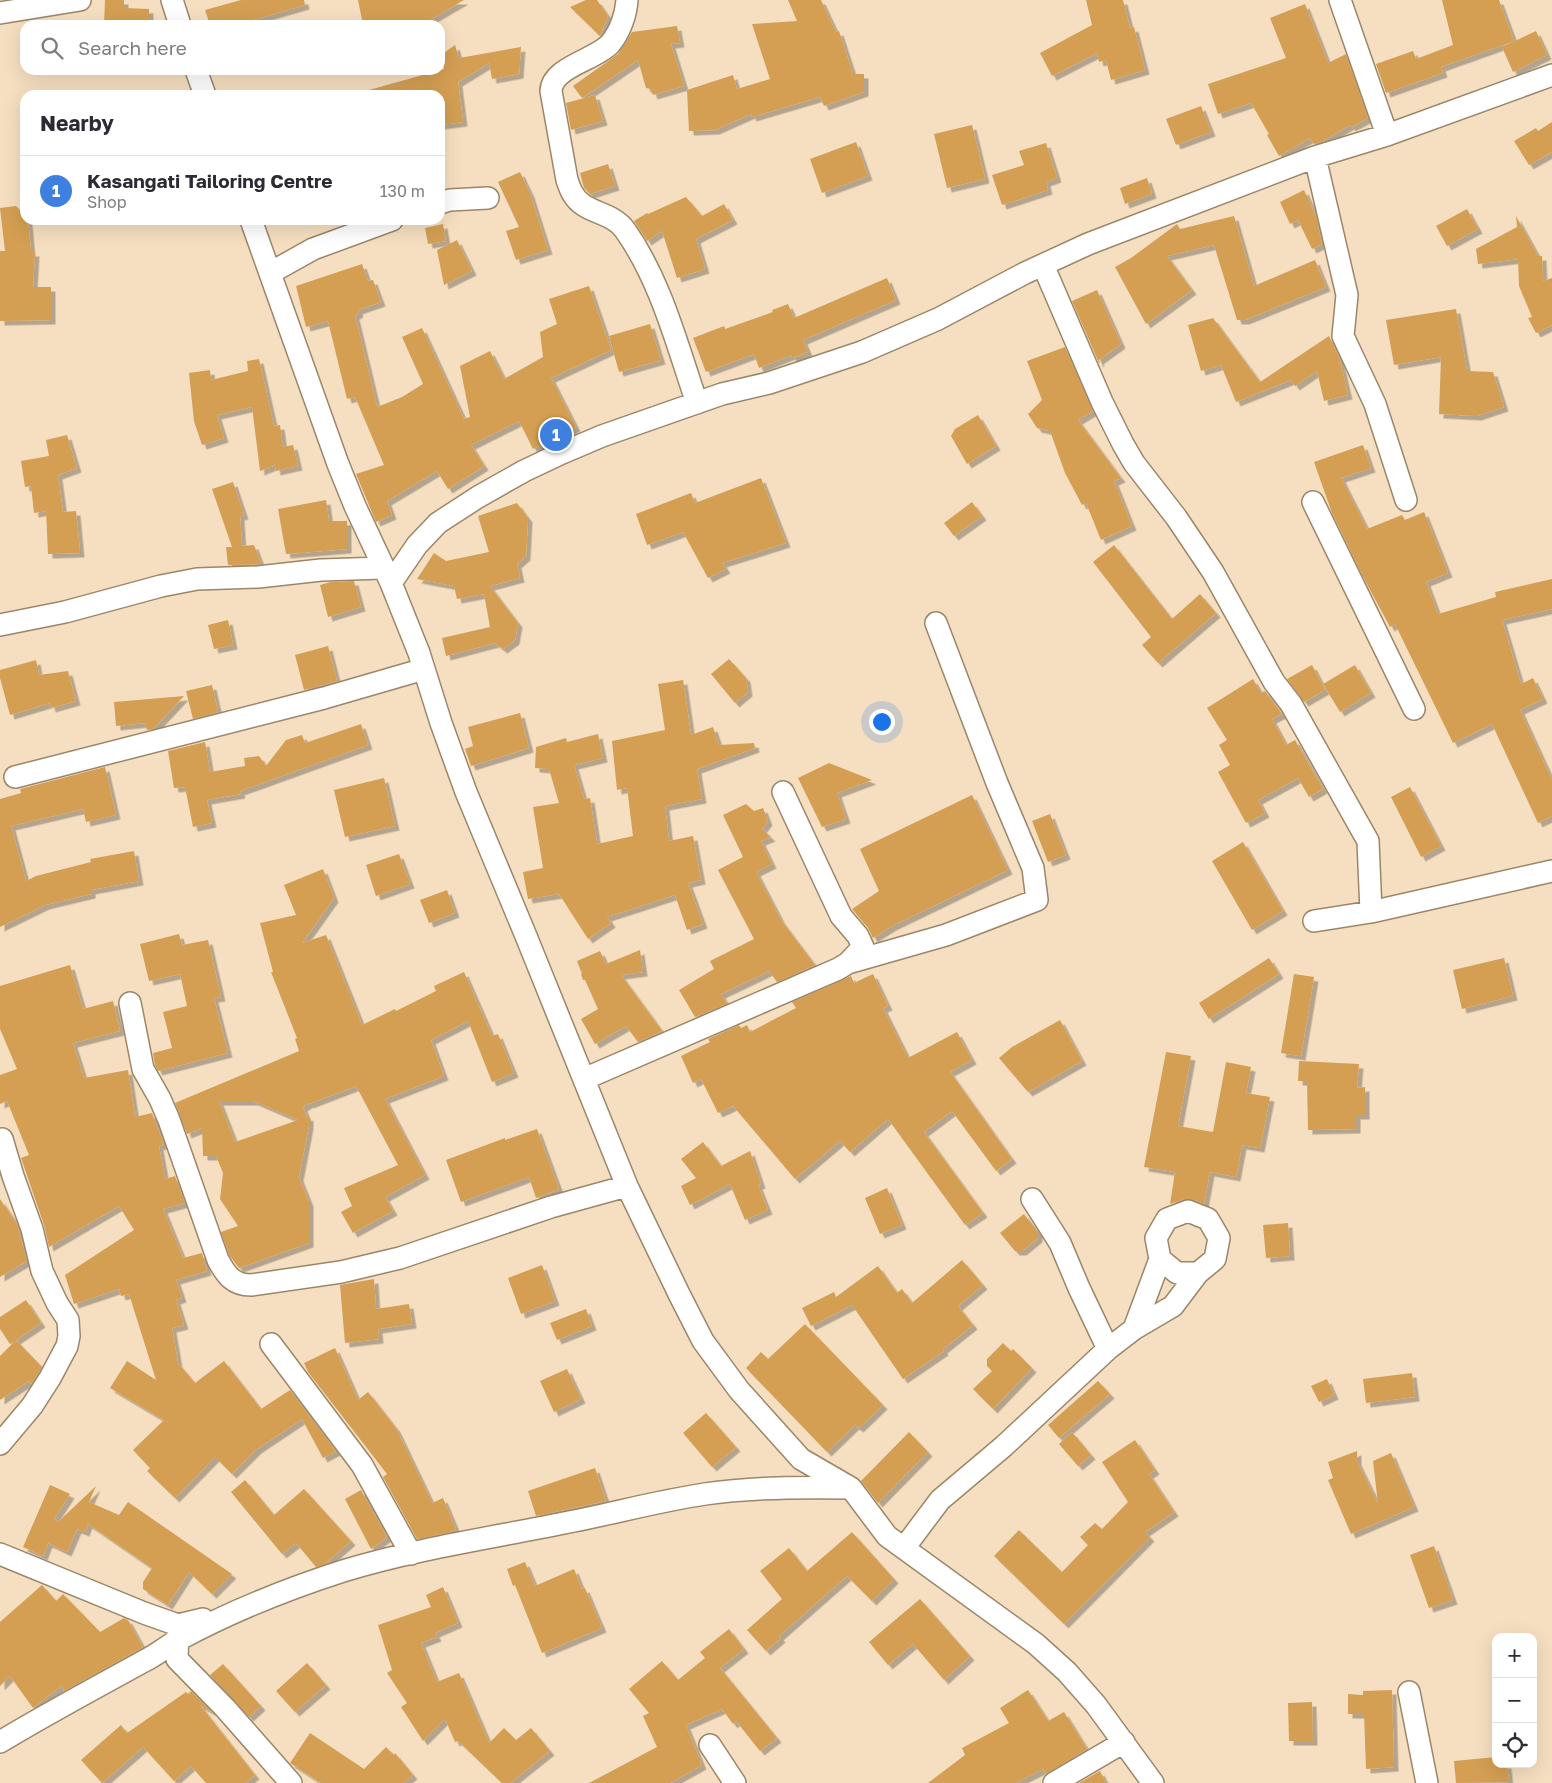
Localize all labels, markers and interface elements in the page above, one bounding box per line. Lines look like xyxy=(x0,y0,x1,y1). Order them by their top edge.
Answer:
search box xyxy=(20,20,445,75)
icon: search xyxy=(38,34,66,62)
text: Search here xyxy=(78,36,187,59)
text: Nearby xyxy=(40,110,114,136)
text: Kasangati Tailoring Centre xyxy=(87,169,332,192)
text: 1 xyxy=(52,181,60,201)
text: 130 m xyxy=(380,181,425,201)
text: Shop xyxy=(87,192,127,212)
pin: 1 xyxy=(540,416,572,454)
your location xyxy=(869,709,895,735)
map controls xyxy=(1492,1633,1537,1768)
button: + xyxy=(1492,1633,1537,1678)
button: − xyxy=(1492,1678,1537,1723)
button: locate xyxy=(1492,1723,1537,1768)

